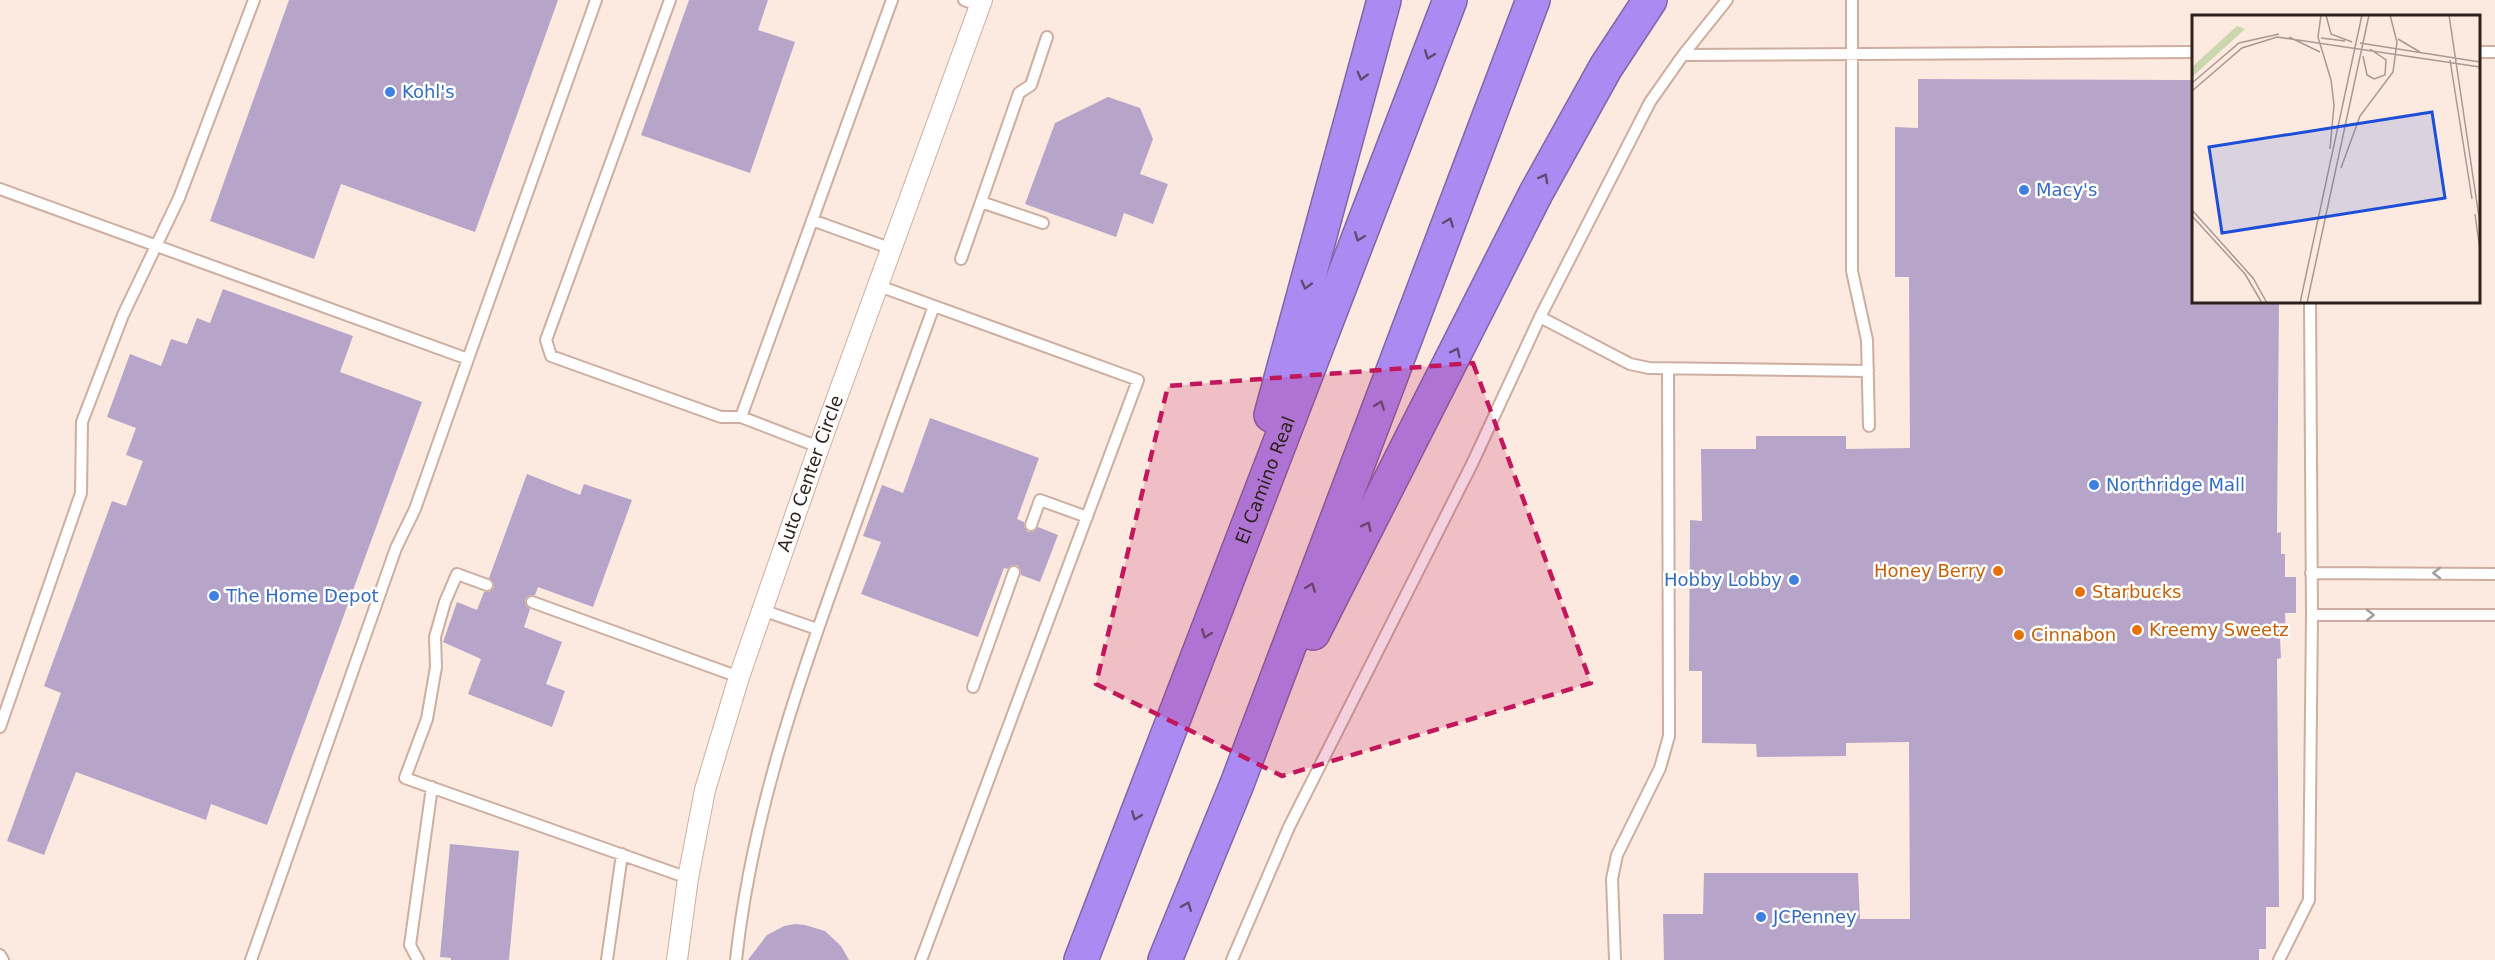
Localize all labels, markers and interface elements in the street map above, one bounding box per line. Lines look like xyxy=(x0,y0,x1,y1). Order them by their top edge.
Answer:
inset map xyxy=(2192,15,2480,303)
one-way arrow xyxy=(1424,48,1436,59)
one-way arrow xyxy=(1357,70,1369,81)
place label: Kohl's xyxy=(402,81,455,102)
marker: Kohl's xyxy=(383,85,397,99)
one-way arrow xyxy=(1537,174,1548,185)
place label: Macy's xyxy=(2036,179,2097,200)
marker: Macy's xyxy=(2017,183,2031,197)
one-way arrow xyxy=(1442,217,1454,228)
one-way arrow xyxy=(1354,230,1366,241)
one-way arrow xyxy=(1300,280,1313,290)
one-way arrow xyxy=(1448,347,1460,358)
street label: Auto Center Circle xyxy=(772,392,847,554)
one-way arrow xyxy=(1373,400,1385,411)
street label: El Camino Real xyxy=(1231,413,1299,547)
place label: Northridge Mall xyxy=(2106,474,2245,495)
marker: Northridge Mall xyxy=(2087,478,2101,492)
one-way arrow xyxy=(1360,521,1372,532)
place label: Honey Berry xyxy=(1874,560,1986,581)
marker: Honey Berry xyxy=(1991,564,2005,578)
one-way arrow xyxy=(2432,567,2441,579)
place label: Hobby Lobby xyxy=(1664,569,1782,590)
marker: Hobby Lobby xyxy=(1787,573,1801,587)
place label: Starbucks xyxy=(2092,581,2181,602)
one-way arrow xyxy=(1304,582,1316,593)
place label: The Home Depot xyxy=(225,585,379,606)
marker: Starbucks xyxy=(2073,585,2087,599)
marker: The Home Depot xyxy=(207,589,221,603)
one-way arrow xyxy=(2366,609,2375,621)
place label: Kreemy Sweetz xyxy=(2149,619,2289,640)
marker: Kreemy Sweetz xyxy=(2130,623,2144,637)
place label: Cinnabon xyxy=(2031,624,2116,645)
one-way arrow xyxy=(1201,628,1213,639)
marker: Cinnabon xyxy=(2012,628,2026,642)
one-way arrow xyxy=(1131,810,1143,821)
one-way arrow xyxy=(1180,901,1192,912)
place label: JCPenney xyxy=(1772,906,1857,927)
marker: JCPenney xyxy=(1754,910,1768,924)

